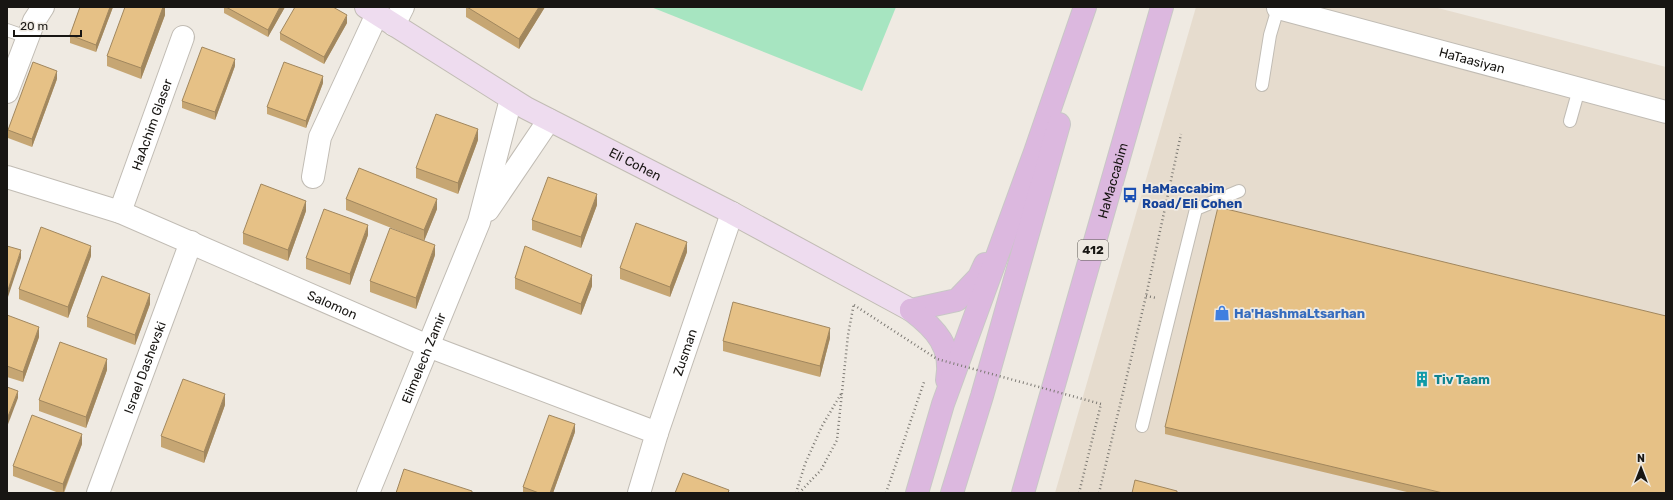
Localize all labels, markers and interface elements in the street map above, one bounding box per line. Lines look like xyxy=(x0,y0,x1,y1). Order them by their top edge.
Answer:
scale bar xyxy=(14,12,81,38)
text: 20 m xyxy=(20,19,48,33)
street label: HaTaasiyan xyxy=(1437,45,1507,77)
street label: HaAchim Glaser xyxy=(129,77,175,172)
street label: HaMaccabim xyxy=(1095,141,1131,220)
street label: Eli Cohen xyxy=(607,145,664,184)
place label: HaMaccabim Road/Eli Cohen xyxy=(1142,181,1242,211)
bus stop icon: HaMaccabim Road/Eli Cohen xyxy=(1121,186,1139,204)
road number: 412 xyxy=(1078,240,1108,260)
street label: Salomon xyxy=(305,287,359,322)
shop icon: Ha'HashmaLtsarhan xyxy=(1213,304,1231,322)
place label: Ha'HashmaLtsarhan xyxy=(1234,306,1365,321)
street label: Elimelech Zamir xyxy=(399,311,449,406)
street label: Israel Dashevski xyxy=(121,319,169,416)
street label: Zusman xyxy=(670,327,700,378)
building icon: Tiv Taam xyxy=(1413,370,1431,388)
place label: Tiv Taam xyxy=(1434,372,1490,387)
north arrow xyxy=(1621,448,1661,488)
text: N xyxy=(1637,452,1645,465)

